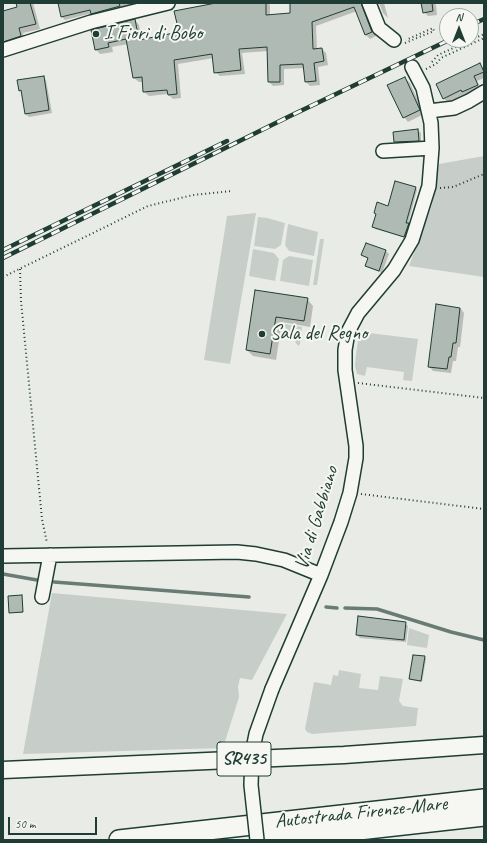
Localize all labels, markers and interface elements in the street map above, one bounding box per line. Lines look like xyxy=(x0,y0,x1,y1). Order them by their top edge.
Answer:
north arrow xyxy=(439,8,479,48)
text: N xyxy=(456,10,462,24)
place label: I Fiori di Bobo xyxy=(104,22,202,46)
marker: I Fiori di Bobo xyxy=(91,29,101,39)
place label: Sala del Regno xyxy=(270,322,367,346)
marker: Sala del Regno xyxy=(257,329,267,339)
street label: Via di Gabbiano xyxy=(290,463,344,573)
road number: SR435 xyxy=(217,742,271,776)
street label: Autostrada Firenze-Mare xyxy=(274,792,448,834)
scale bar xyxy=(10,809,99,835)
text: 50 m xyxy=(15,816,35,832)

